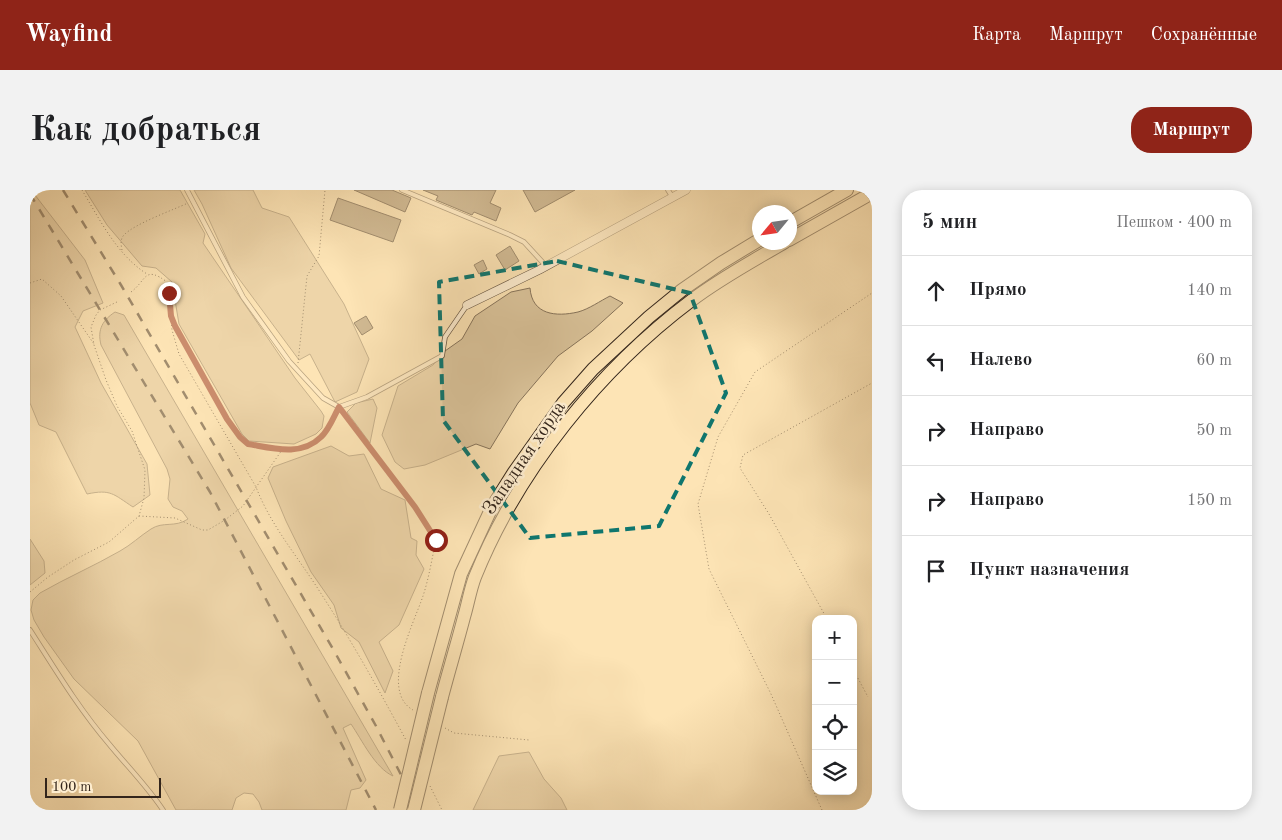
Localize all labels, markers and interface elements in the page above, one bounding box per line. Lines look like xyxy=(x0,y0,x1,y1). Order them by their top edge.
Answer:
text: Wayfind xyxy=(25,23,112,47)
text: Карта xyxy=(972,26,1021,44)
text: Маршрут xyxy=(1049,26,1123,44)
text: Сохранённые xyxy=(1151,26,1257,44)
button: Маршрут xyxy=(1131,107,1252,153)
text: Как добраться xyxy=(30,113,261,148)
north arrow xyxy=(752,205,797,250)
text: 5 мин xyxy=(922,212,977,233)
text: Пешком · 400 m xyxy=(1116,215,1232,231)
icon: ahead xyxy=(922,277,950,305)
text: Прямо xyxy=(969,281,1027,300)
route end xyxy=(158,282,181,305)
text: 140 m xyxy=(1187,283,1232,299)
icon: left xyxy=(922,347,950,375)
text: Налево xyxy=(969,351,1032,370)
text: 60 m xyxy=(1196,353,1232,369)
street label: Западная хорда xyxy=(480,398,570,519)
icon: right xyxy=(922,417,950,445)
text: Направо xyxy=(969,421,1044,440)
text: 50 m xyxy=(1196,423,1232,439)
icon: right xyxy=(922,487,950,515)
text: Направо xyxy=(969,491,1044,510)
text: 150 m xyxy=(1187,493,1232,509)
route start xyxy=(425,529,448,552)
icon: arrive xyxy=(922,557,950,585)
text: Пункт назначения xyxy=(969,561,1129,580)
map controls xyxy=(812,615,857,795)
button: + xyxy=(812,615,857,660)
button: − xyxy=(812,660,857,705)
button: locate xyxy=(812,705,857,750)
button: layers xyxy=(812,750,857,795)
scale bar xyxy=(45,775,161,798)
text: 100 m xyxy=(52,780,91,794)

